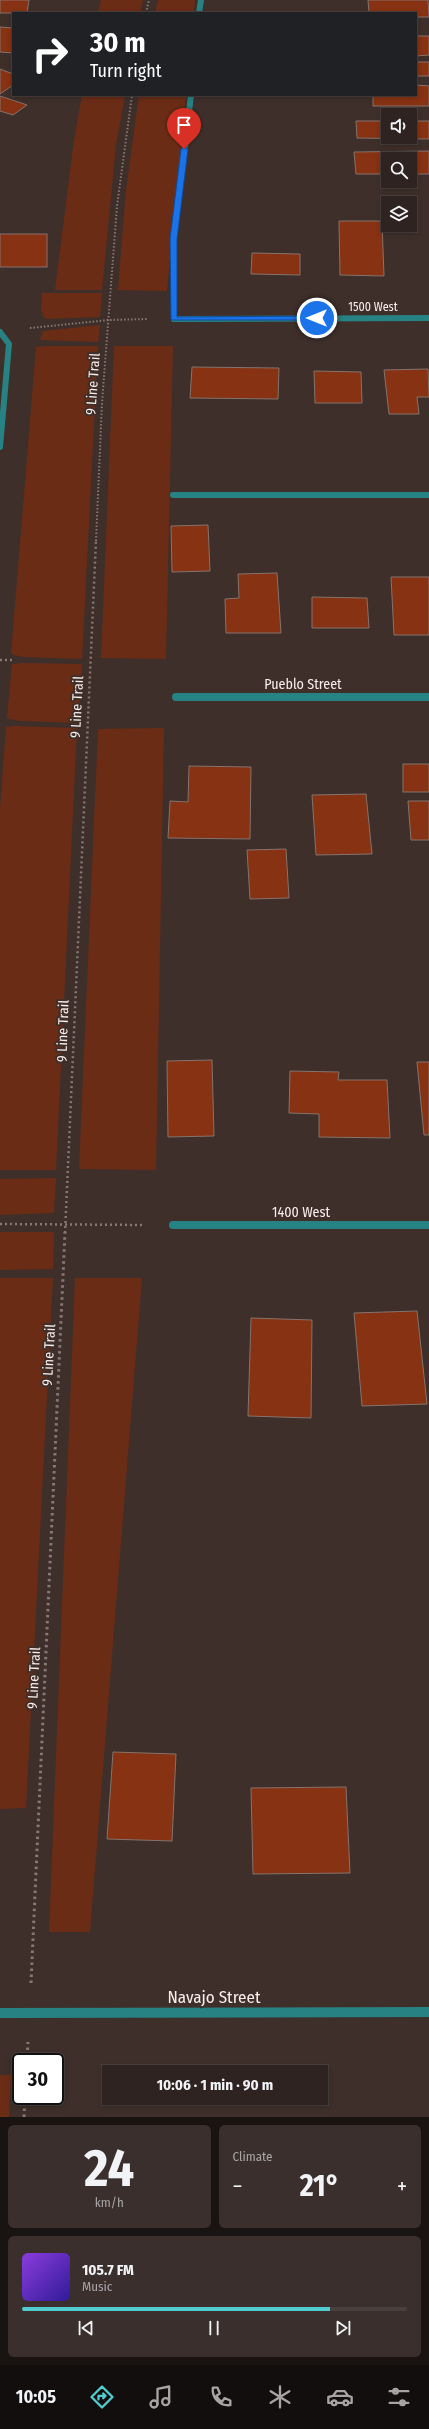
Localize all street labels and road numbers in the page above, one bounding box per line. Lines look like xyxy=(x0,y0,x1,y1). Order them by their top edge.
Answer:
street label: 1500 West xyxy=(348,300,398,314)
street label: 9 Line Trail xyxy=(82,352,104,416)
street label: 9 Line Trail xyxy=(67,675,87,738)
street label: Pueblo Street xyxy=(264,676,342,693)
street label: 9 Line Trail xyxy=(53,999,73,1062)
street label: 1400 West xyxy=(272,1204,330,1221)
street label: 9 Line Trail xyxy=(39,1323,59,1386)
street label: 9 Line Trail xyxy=(24,1646,44,1709)
street label: Navajo Street xyxy=(168,1987,261,2008)

